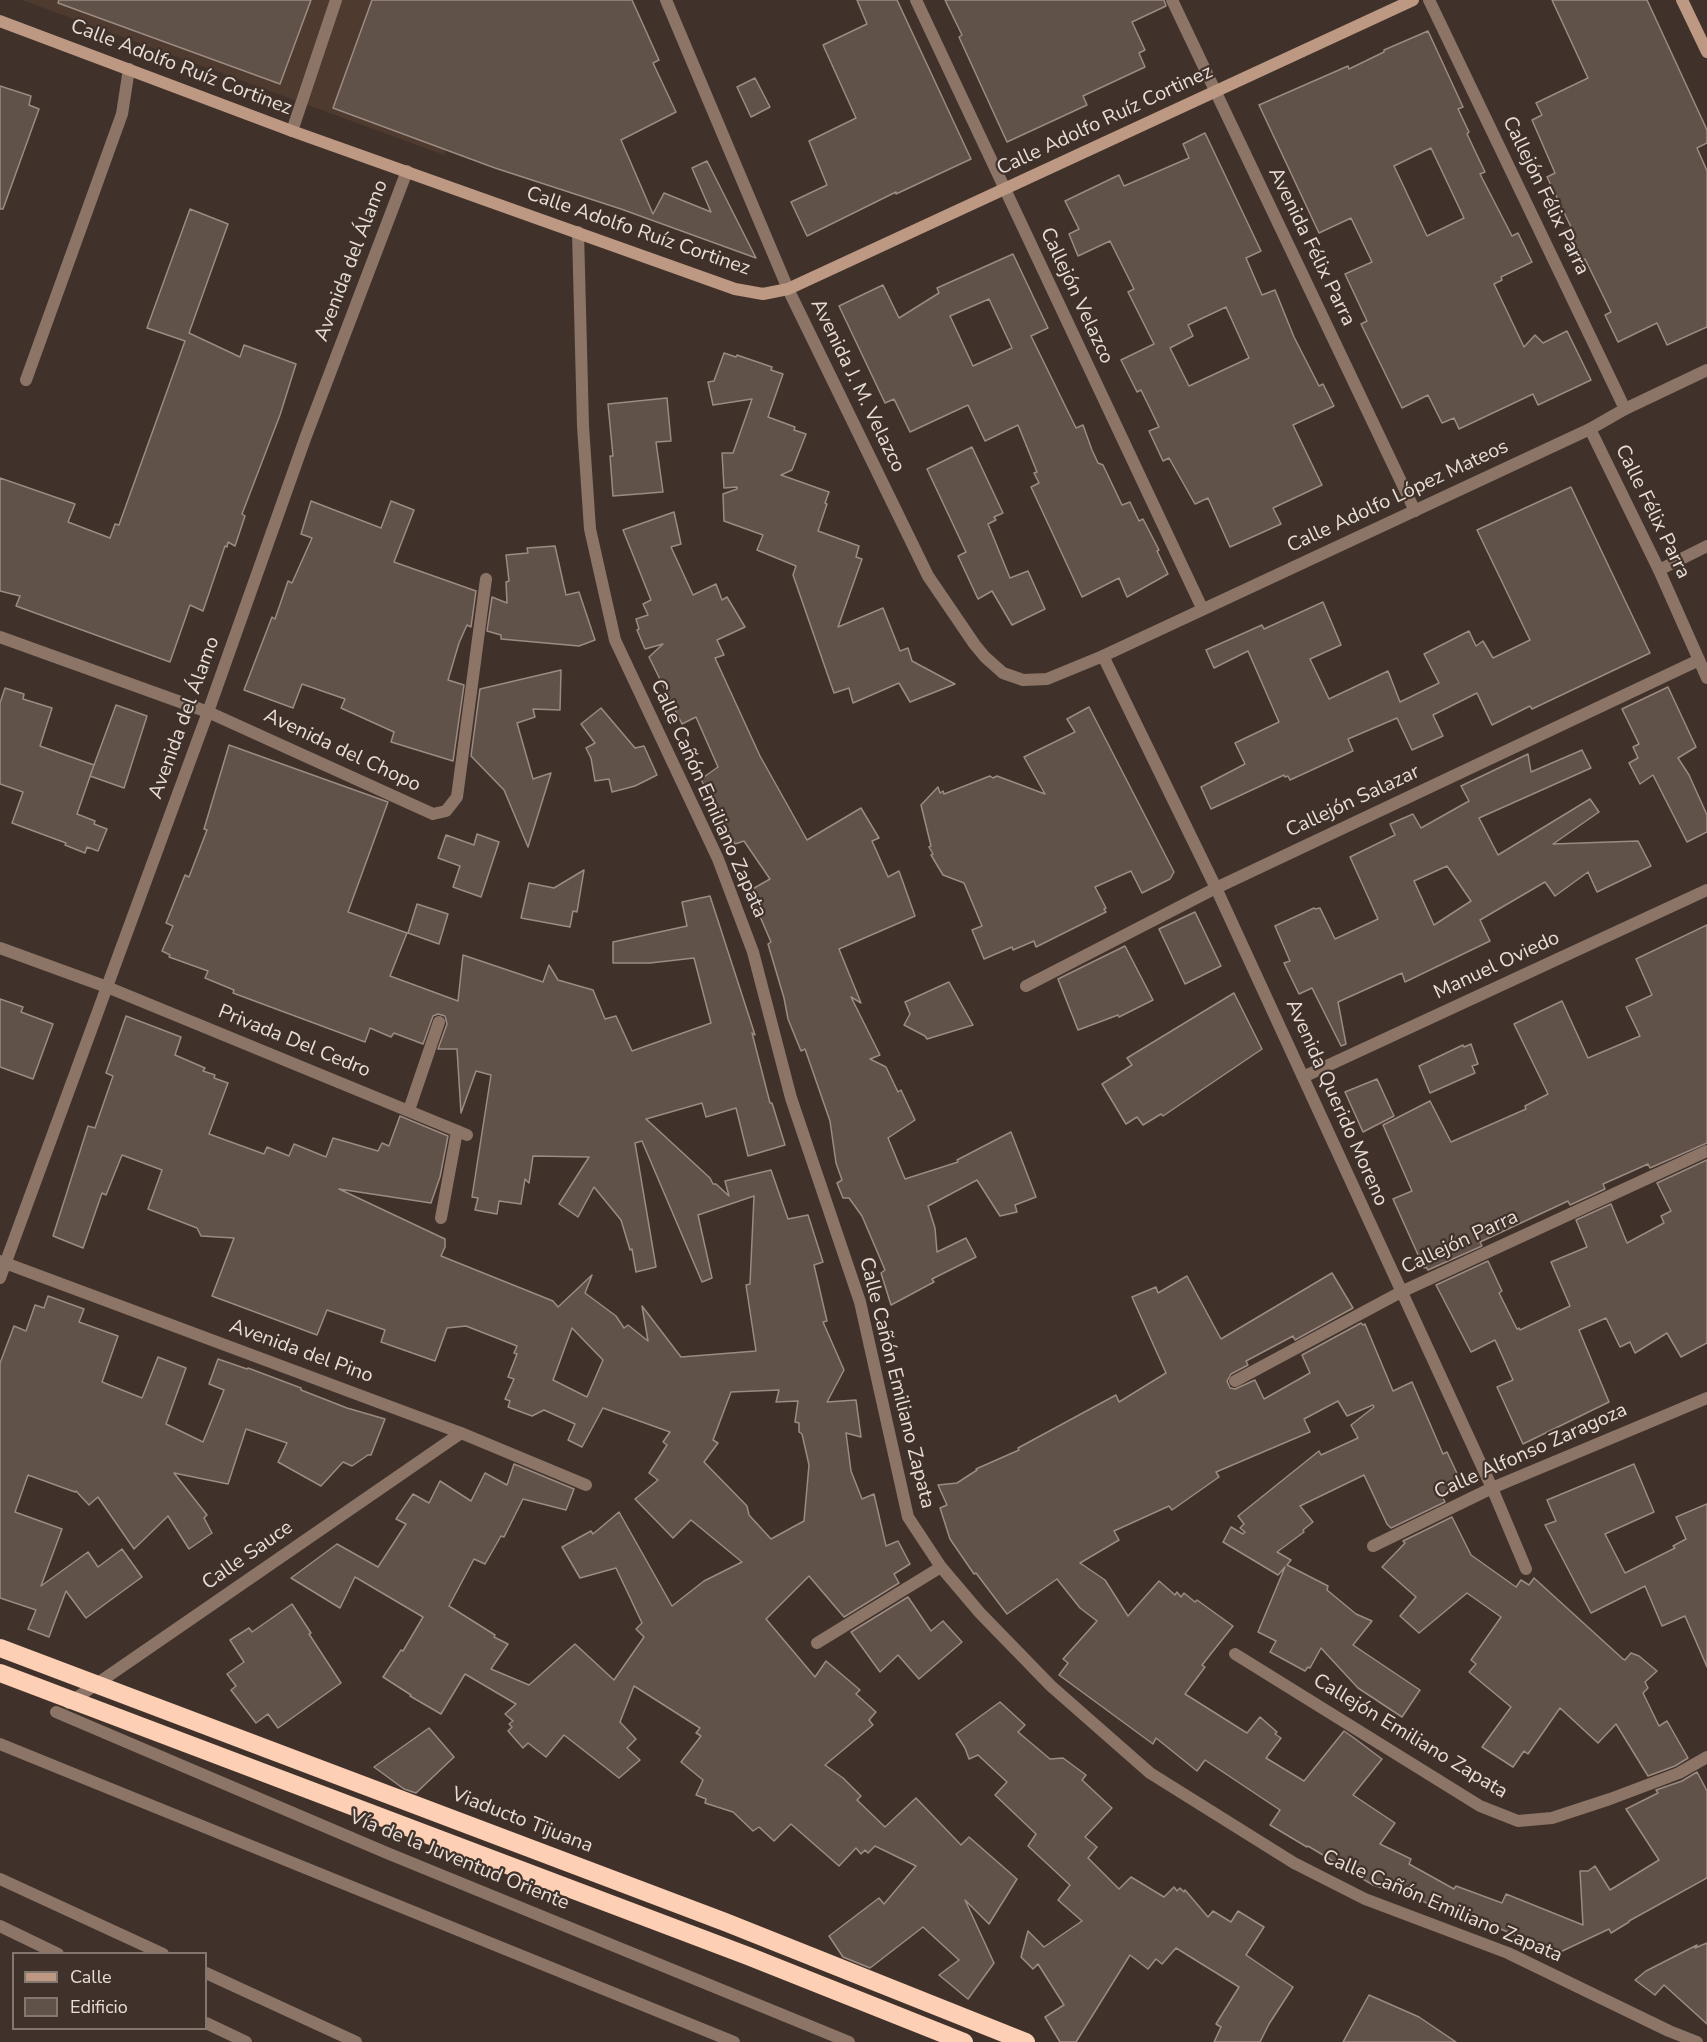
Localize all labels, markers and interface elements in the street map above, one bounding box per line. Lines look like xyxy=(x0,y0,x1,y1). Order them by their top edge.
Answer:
street label: Calle Adolfo Ruíz Cortinez xyxy=(67,15,295,121)
street label: Calle Adolfo Ruíz Cortinez xyxy=(993,60,1217,182)
street label: Callejón Félix Parra xyxy=(1496,113,1594,279)
street label: Avenida Félix Parra xyxy=(1262,164,1360,330)
street label: Avenida del Álamo xyxy=(310,177,394,345)
street label: Calle Adolfo Ruíz Cortinez xyxy=(523,182,753,282)
street label: Callejón Velazco xyxy=(1034,224,1118,368)
street label: Avenida J. M. Velazco xyxy=(805,295,909,477)
street label: Calle Adolfo López Mateos xyxy=(1284,435,1512,559)
street label: Calle Félix Parra xyxy=(1609,441,1695,583)
street label: Avenida del Álamo xyxy=(144,634,226,802)
street label: Calle Cañón Emiliano Zapata xyxy=(645,676,771,922)
street label: Avenida del Chopo xyxy=(260,704,424,798)
street label: Callejón Salazar xyxy=(1282,761,1424,843)
street label: Manuel Oviedo xyxy=(1430,926,1564,1006)
street label: Avenida Querido Moreno xyxy=(1280,996,1392,1210)
street label: Privada Del Cedro xyxy=(214,1001,374,1083)
street label: Callejón Parra xyxy=(1398,1205,1522,1281)
street label: Calle Cañón Emiliano Zapata xyxy=(853,1255,939,1511)
street label: Avenida del Pino xyxy=(226,1315,376,1389)
street label: Calle Alfonso Zaragoza xyxy=(1431,1399,1631,1505)
street label: Calle Sauce xyxy=(198,1516,298,1596)
street label: Callejón Emiliano Zapata xyxy=(1308,1669,1512,1805)
street label: Viaducto Tijuana xyxy=(448,1783,596,1859)
street label: Vía de la Juventud Oriente xyxy=(346,1806,572,1916)
street label: Calle Cañón Emiliano Zapata xyxy=(1318,1846,1566,1968)
legend xyxy=(12,1952,207,2030)
text: Calle xyxy=(70,1965,112,1989)
text: Edificio xyxy=(70,1995,128,2019)

